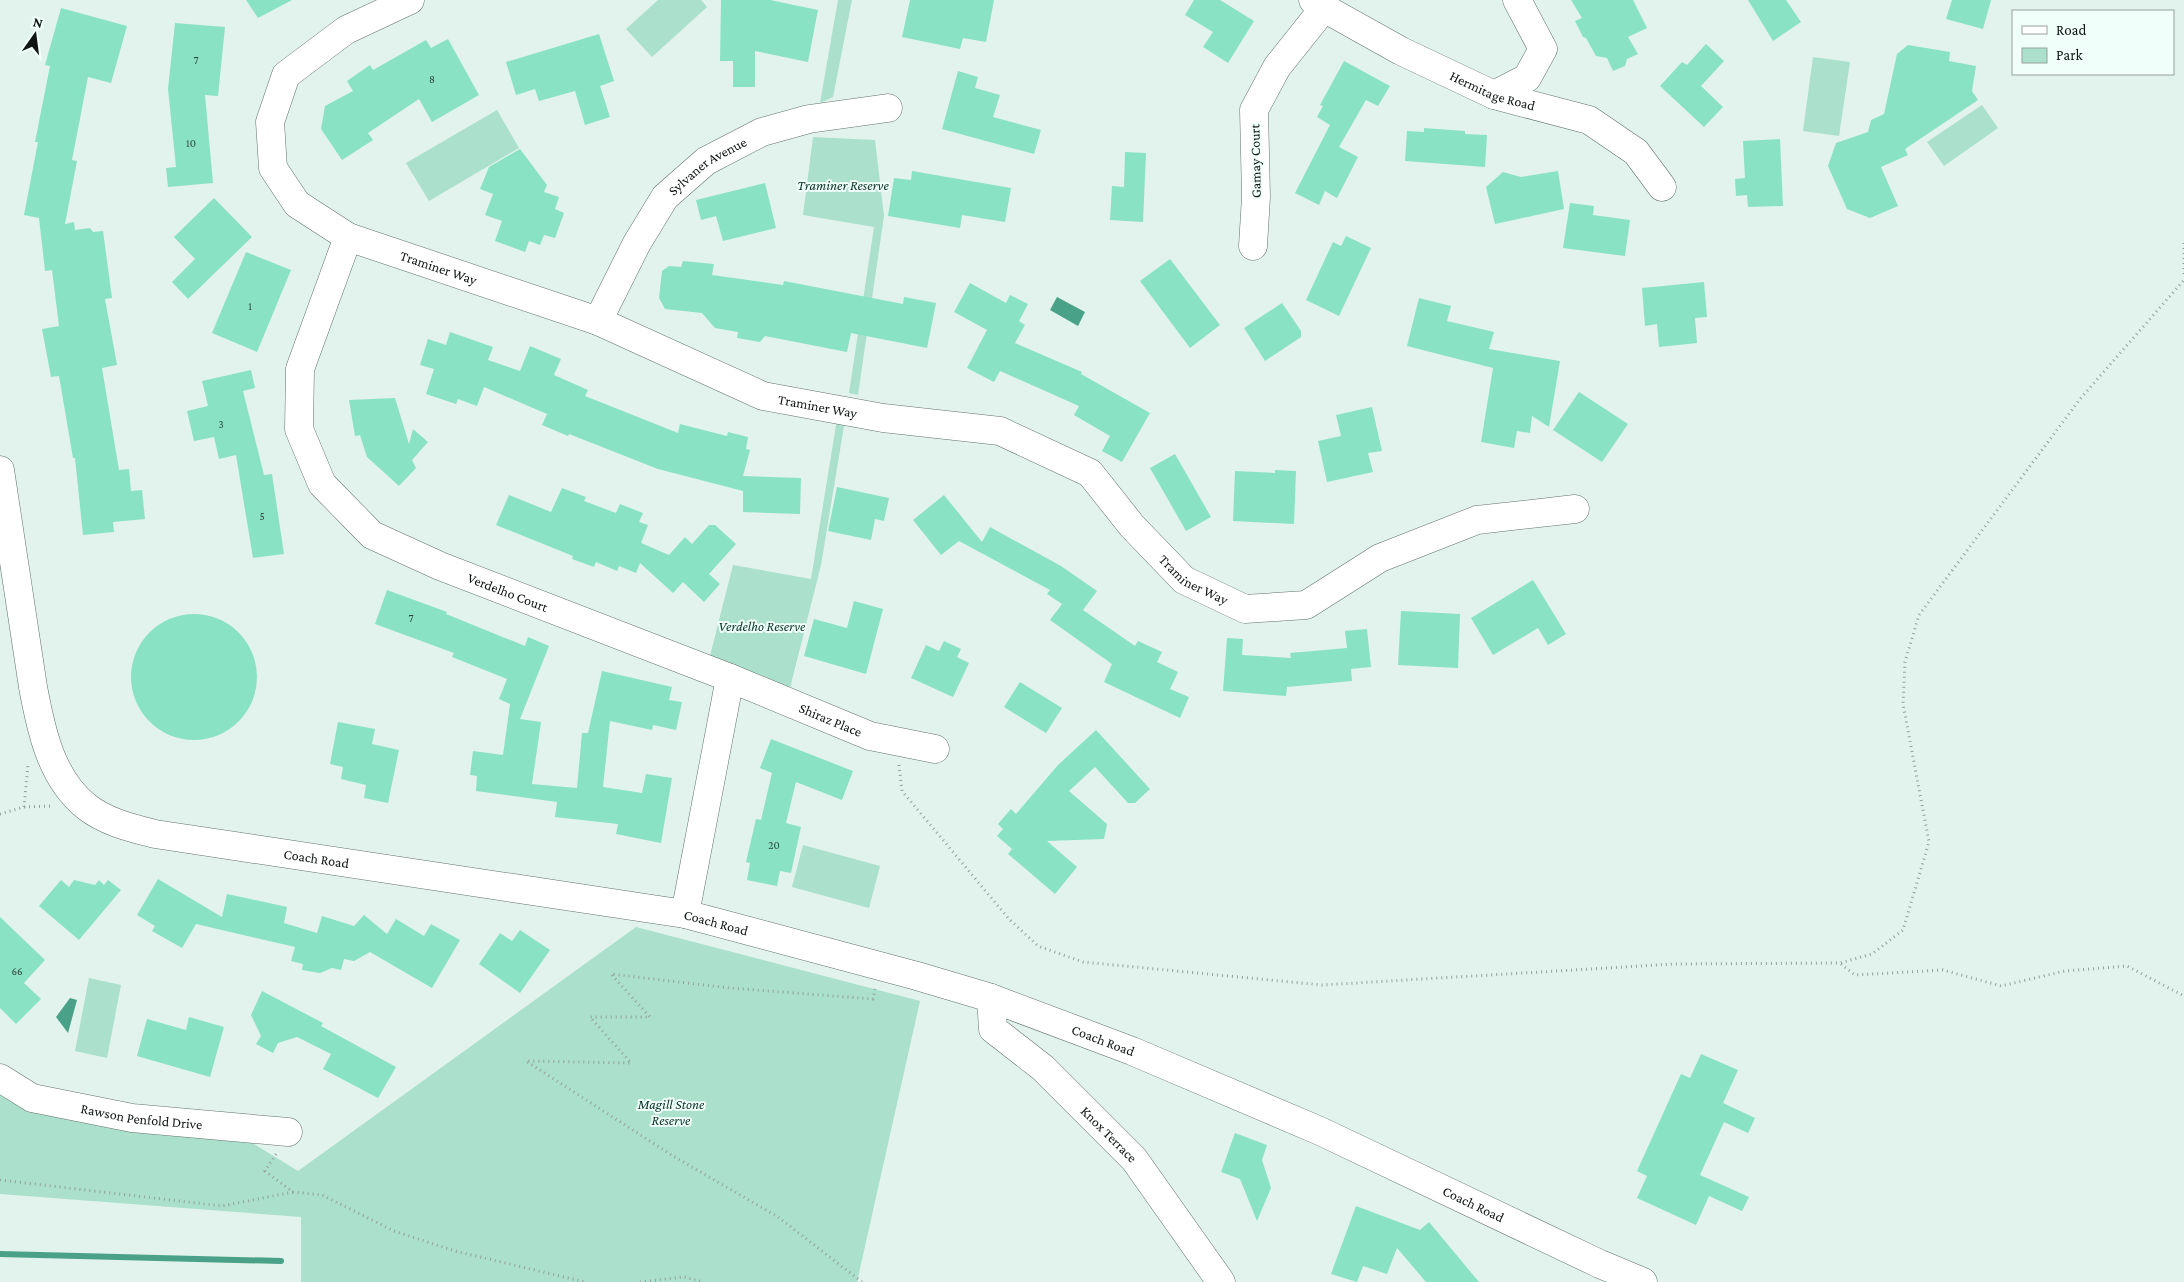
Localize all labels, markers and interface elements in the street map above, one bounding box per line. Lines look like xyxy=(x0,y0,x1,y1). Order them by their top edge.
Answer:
north arrow xyxy=(10,10,60,60)
legend xyxy=(2012,10,2174,75)
text: N xyxy=(32,13,45,31)
text: Road xyxy=(2056,22,2087,38)
text: Park xyxy=(2056,47,2083,63)
house number: 7 xyxy=(193,54,199,66)
street label: Hermitage Road xyxy=(1447,67,1538,114)
house number: 8 xyxy=(429,73,435,85)
street label: Gamay Court xyxy=(1246,123,1264,198)
street label: Sylvaner Avenue xyxy=(665,133,749,198)
house number: 10 xyxy=(186,137,196,149)
park label: Traminer Reserve xyxy=(797,177,889,193)
street label: Traminer Way xyxy=(398,247,480,288)
house number: 1 xyxy=(248,300,252,312)
street label: Traminer Way xyxy=(777,391,859,421)
house number: 3 xyxy=(218,418,224,430)
house number: 5 xyxy=(259,510,265,522)
street label: Traminer Way xyxy=(1156,551,1231,608)
street label: Verdelho Court xyxy=(465,569,551,615)
house number: 7 xyxy=(408,612,414,624)
park label: Verdelho Reserve xyxy=(719,618,806,634)
street label: Shiraz Place xyxy=(797,700,865,740)
house number: 20 xyxy=(768,839,780,851)
street label: Coach Road xyxy=(283,846,351,871)
street label: Coach Road xyxy=(682,906,751,939)
house number: 66 xyxy=(11,965,23,977)
street label: Coach Road xyxy=(1070,1021,1137,1059)
park label: Magill Stone Reserve xyxy=(637,1096,705,1128)
street label: Rawson Penfold Drive xyxy=(79,1100,203,1132)
street label: Knox Terrace xyxy=(1078,1103,1141,1166)
street label: Coach Road xyxy=(1440,1183,1507,1226)

